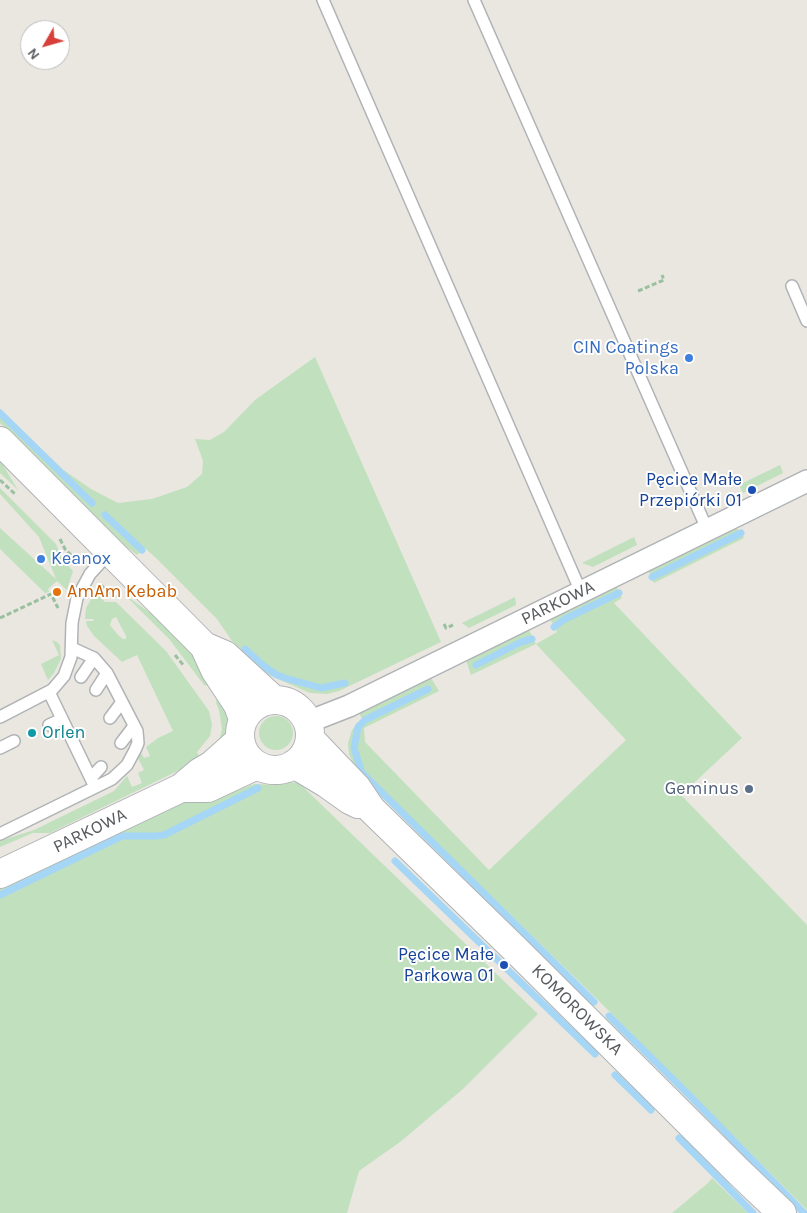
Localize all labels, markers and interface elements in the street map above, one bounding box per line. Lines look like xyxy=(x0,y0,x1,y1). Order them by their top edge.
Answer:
north arrow xyxy=(20,20,70,70)
text: N xyxy=(24,45,43,63)
place label: CIN Coatings Polska xyxy=(573,337,679,379)
marker: CIN Coatings Polska xyxy=(683,352,695,364)
place label: Pęcice Małe Przepiórki 01 xyxy=(639,469,742,512)
marker: Pęcice Małe Przepiórki 01 xyxy=(746,484,758,496)
place label: Keanox xyxy=(51,548,111,570)
marker: Keanox xyxy=(35,553,47,565)
street label: PARKOWA xyxy=(518,576,598,630)
place label: AmAm Kebab xyxy=(67,581,177,603)
marker: AmAm Kebab xyxy=(51,586,63,598)
place label: Orlen xyxy=(42,722,85,744)
marker: Orlen xyxy=(26,727,38,739)
place label: Geminus xyxy=(665,778,739,800)
marker: Geminus xyxy=(743,783,755,795)
street label: PARKOWA xyxy=(50,804,130,858)
place label: Pęcice Małe Parkowa 01 xyxy=(398,944,494,986)
marker: Pęcice Małe Parkowa 01 xyxy=(498,959,510,971)
street label: KOMOROWSKA xyxy=(527,960,627,1060)

